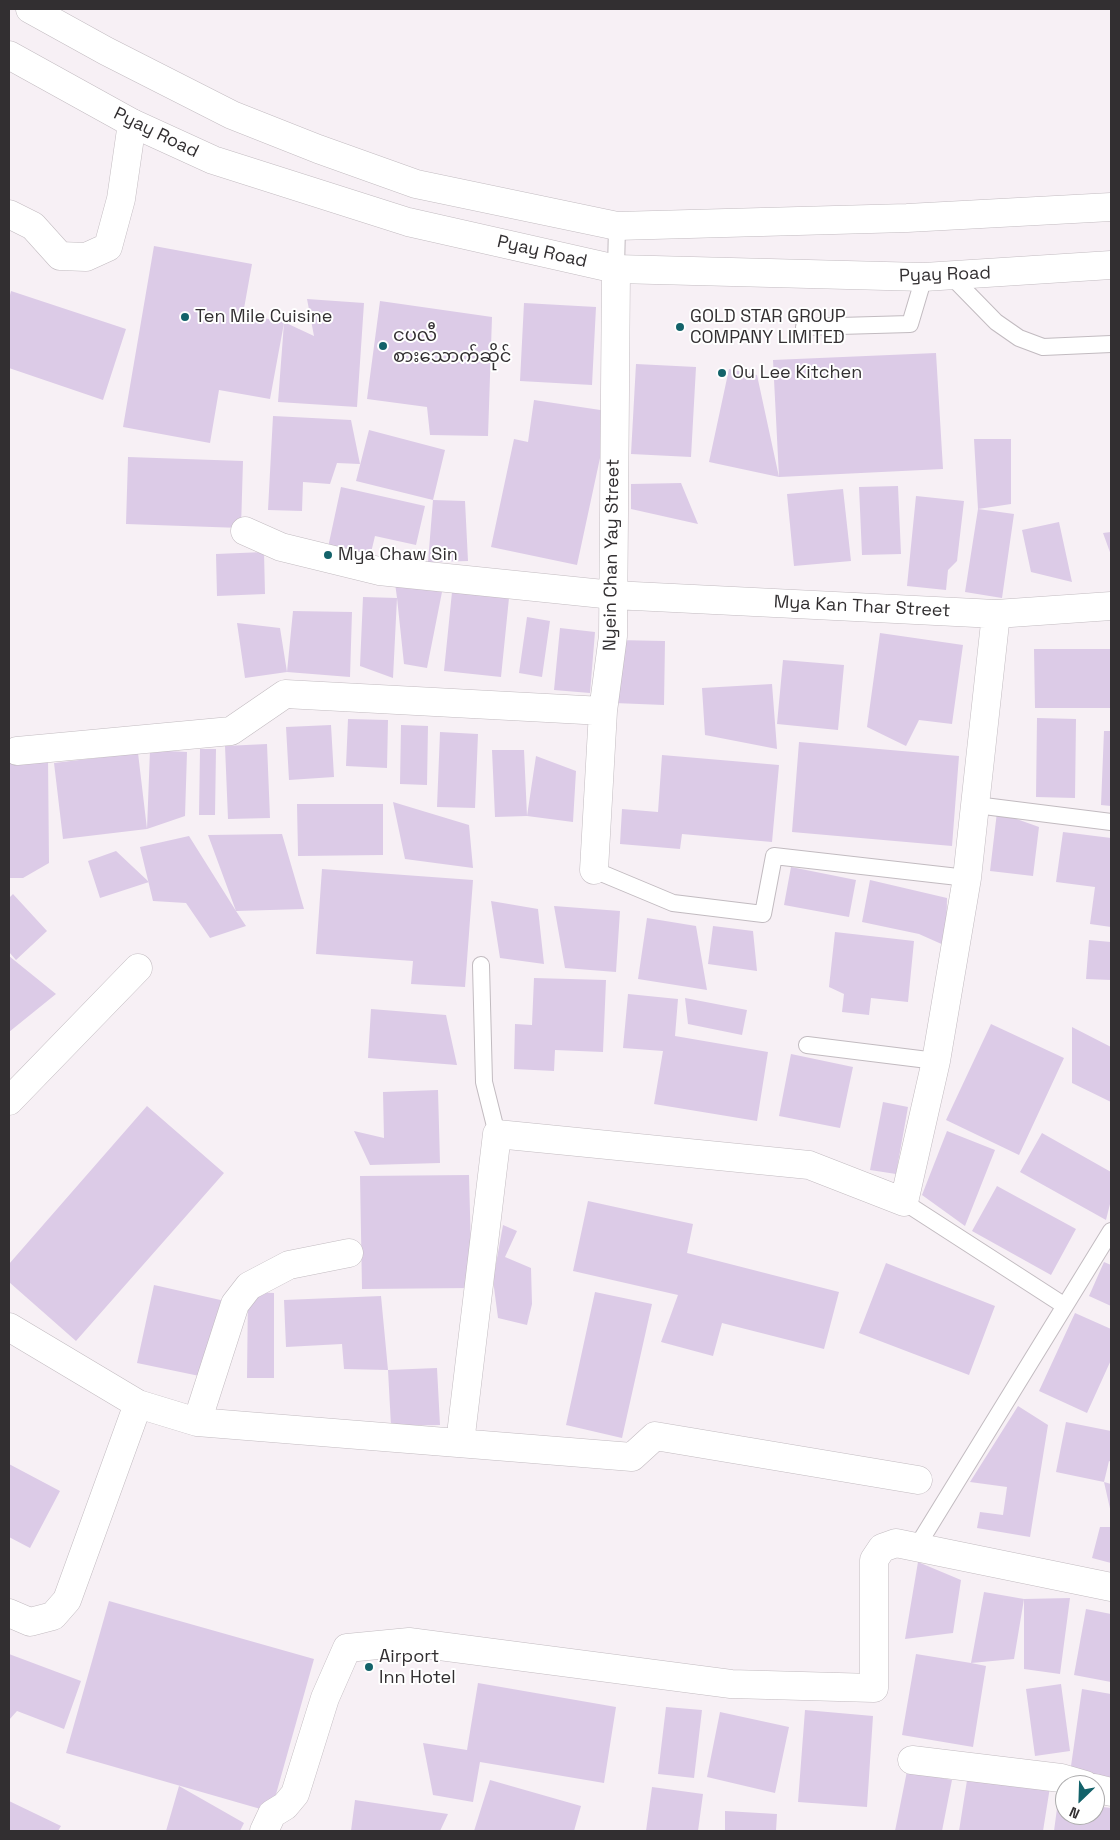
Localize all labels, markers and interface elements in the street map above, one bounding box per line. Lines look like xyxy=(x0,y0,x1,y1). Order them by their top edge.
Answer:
street label: Pyay Road xyxy=(110,103,202,163)
street label: Pyay Road xyxy=(495,231,589,273)
street label: Pyay Road xyxy=(899,263,991,287)
place label: Ten Mile Cuisine xyxy=(195,306,332,328)
place label: GOLD STAR GROUP COMPANY LIMITED xyxy=(690,306,845,348)
marker: Ten Mile Cuisine xyxy=(179,311,191,323)
marker: GOLD STAR GROUP COMPANY LIMITED xyxy=(674,321,686,333)
place label: ငပလီ စားသောက်ဆိုင် xyxy=(393,325,511,368)
marker: ငပလီ စားသောက်ဆိုင် xyxy=(377,340,389,352)
place label: Ou Lee Kitchen xyxy=(732,362,862,384)
marker: Ou Lee Kitchen xyxy=(716,367,728,379)
street label: Nyein Chan Yay Street xyxy=(600,459,624,651)
place label: Mya Chaw Sin xyxy=(338,544,458,566)
marker: Mya Chaw Sin xyxy=(322,549,334,561)
street label: Mya Kan Thar Street xyxy=(773,592,951,622)
place label: Airport Inn Hotel xyxy=(379,1646,456,1688)
marker: Airport Inn Hotel xyxy=(363,1661,375,1673)
north arrow xyxy=(1055,1775,1105,1825)
text: N xyxy=(1066,1803,1082,1823)

